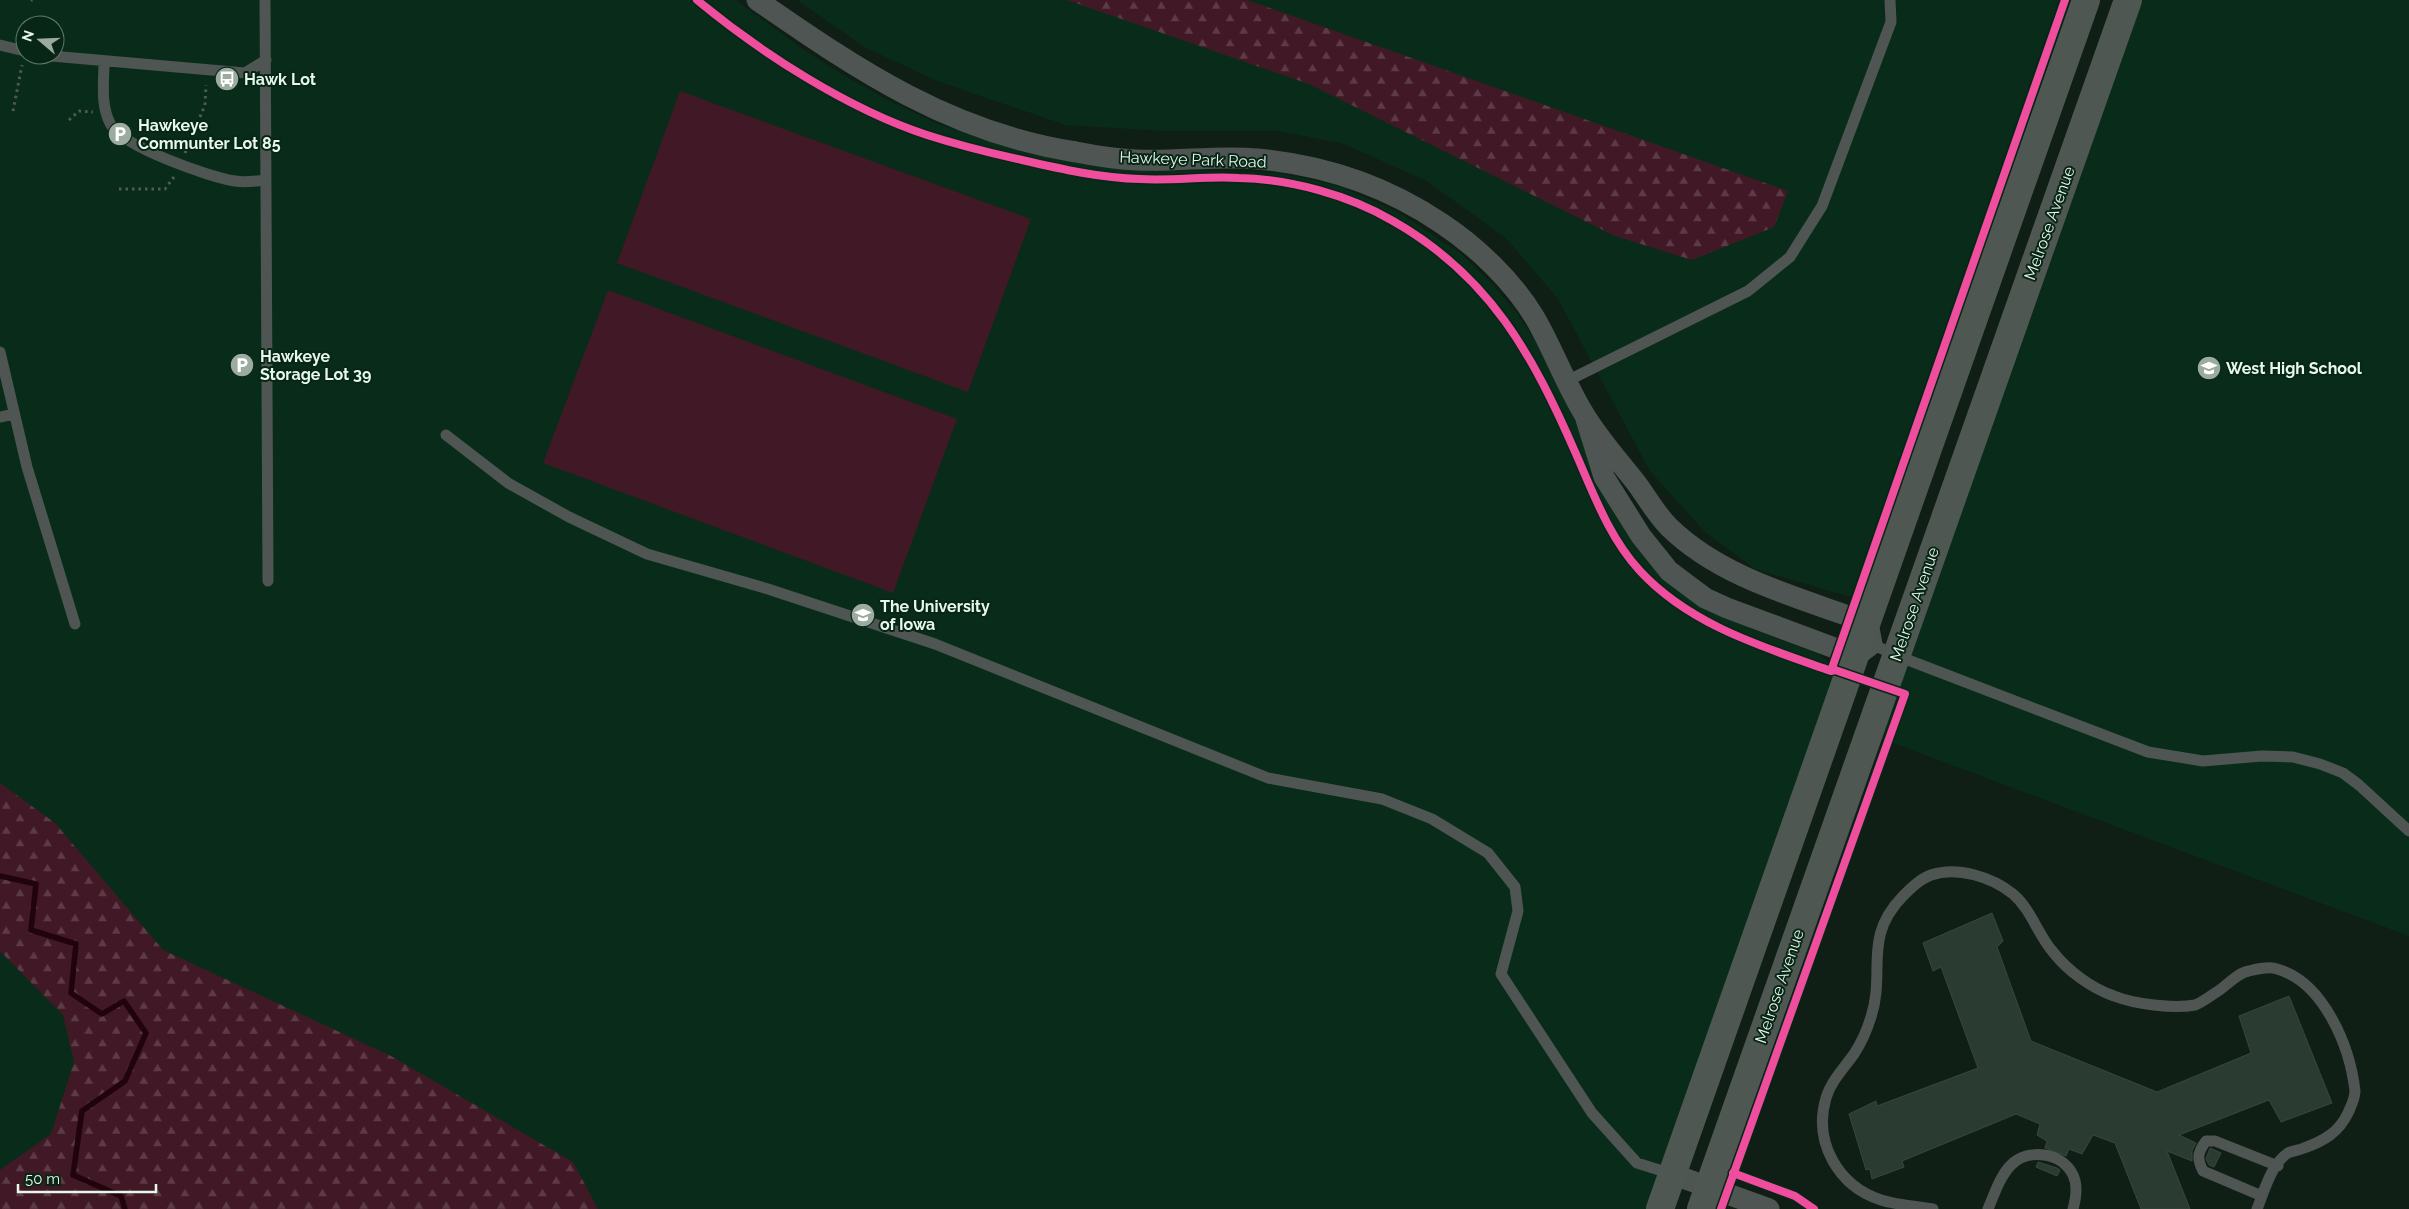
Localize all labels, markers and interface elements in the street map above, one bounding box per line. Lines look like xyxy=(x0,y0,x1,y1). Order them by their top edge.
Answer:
north arrow xyxy=(15,15,65,65)
text: N xyxy=(18,28,37,43)
bus stop icon: Hawk Lot xyxy=(214,66,240,92)
place label: Hawk Lot xyxy=(244,70,316,89)
place label: Hawkeye Communter Lot 85 xyxy=(138,116,281,153)
parking icon: Hawkeye Communter Lot 85 xyxy=(107,121,133,147)
street label: Hawkeye Park Road xyxy=(1119,147,1267,172)
street label: Melrose Avenue xyxy=(2020,164,2079,283)
place label: Hawkeye Storage Lot 39 xyxy=(260,347,371,384)
parking icon: Hawkeye Storage Lot 39 xyxy=(229,352,255,378)
school or university icon: West High School xyxy=(2196,355,2222,381)
place label: West High School xyxy=(2226,359,2363,378)
street label: Melrose Avenue xyxy=(1886,545,1943,664)
place label: The University of Iowa xyxy=(880,597,990,634)
school or university icon: The University of Iowa xyxy=(850,602,876,628)
street label: Melrose Avenue xyxy=(1751,927,1808,1046)
scale bar xyxy=(18,1162,155,1194)
text: 50 m xyxy=(25,1170,60,1188)

